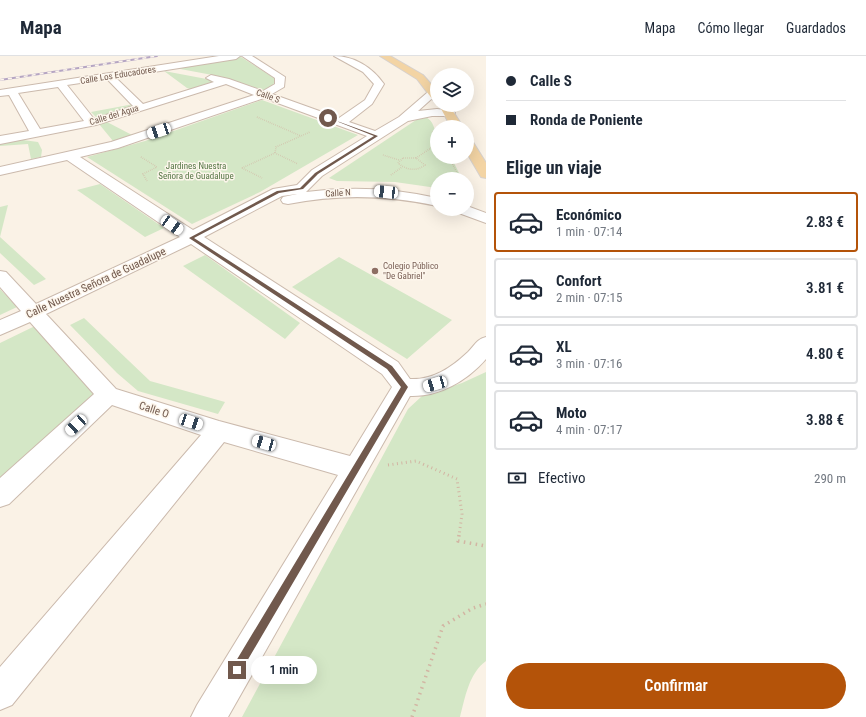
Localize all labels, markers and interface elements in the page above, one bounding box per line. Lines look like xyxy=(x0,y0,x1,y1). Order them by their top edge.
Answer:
text: Mapa xyxy=(20,16,62,39)
text: Mapa xyxy=(645,20,676,36)
text: Cómo llegar xyxy=(698,20,764,36)
text: Guardados xyxy=(786,20,846,36)
street label: Calle Los Educadores xyxy=(79,64,157,86)
map controls xyxy=(430,68,474,216)
button: layers xyxy=(430,68,474,112)
text: Calle S xyxy=(530,72,572,90)
street label: Calle S xyxy=(255,87,282,105)
street label: Calle del Agua xyxy=(88,103,140,127)
route start xyxy=(319,109,337,127)
text: Ronda de Poniente xyxy=(530,111,643,129)
button: + xyxy=(430,120,474,164)
car xyxy=(146,122,172,140)
text: Elige un viaje xyxy=(506,157,602,178)
park label: Jardines Nuestra Señora de Guadalupe xyxy=(158,161,234,181)
button: − xyxy=(430,172,474,216)
car xyxy=(373,185,399,199)
street label: Calle N xyxy=(325,187,351,199)
icon: car xyxy=(508,204,544,240)
text: Económico xyxy=(556,206,622,224)
car xyxy=(159,213,185,237)
text: 2.83 € xyxy=(806,213,844,231)
text: 1 min · 07:14 xyxy=(556,224,622,239)
street label: Calle Nuestra Señora de Guadalupe xyxy=(24,245,168,321)
place label: Colegio Público "De Gabriel" xyxy=(383,261,439,281)
marker: Colegio Público "De Gabriel" xyxy=(370,266,380,276)
icon: car xyxy=(508,270,544,306)
text: Confort xyxy=(556,272,602,290)
text: 3.81 € xyxy=(806,279,844,297)
text: 2 min · 07:15 xyxy=(556,290,622,305)
icon: car xyxy=(508,336,544,372)
text: XL xyxy=(556,338,572,356)
text: 4.80 € xyxy=(806,345,844,363)
text: 3 min · 07:16 xyxy=(556,356,622,371)
car xyxy=(422,375,448,393)
street label: Calle O xyxy=(137,399,171,421)
icon: car xyxy=(508,402,544,438)
text: Moto xyxy=(556,404,587,422)
text: 3.88 € xyxy=(806,411,844,429)
car xyxy=(63,412,89,438)
car xyxy=(178,413,204,431)
text: 4 min · 07:17 xyxy=(556,422,622,437)
car xyxy=(251,434,277,452)
icon: cash xyxy=(506,467,528,489)
text: Efectivo xyxy=(538,469,586,487)
text: 290 m xyxy=(814,471,846,486)
callout: 1 min xyxy=(251,656,317,684)
route end xyxy=(228,661,246,679)
text: 1 min xyxy=(270,662,298,677)
button: Confirmar xyxy=(506,663,846,709)

